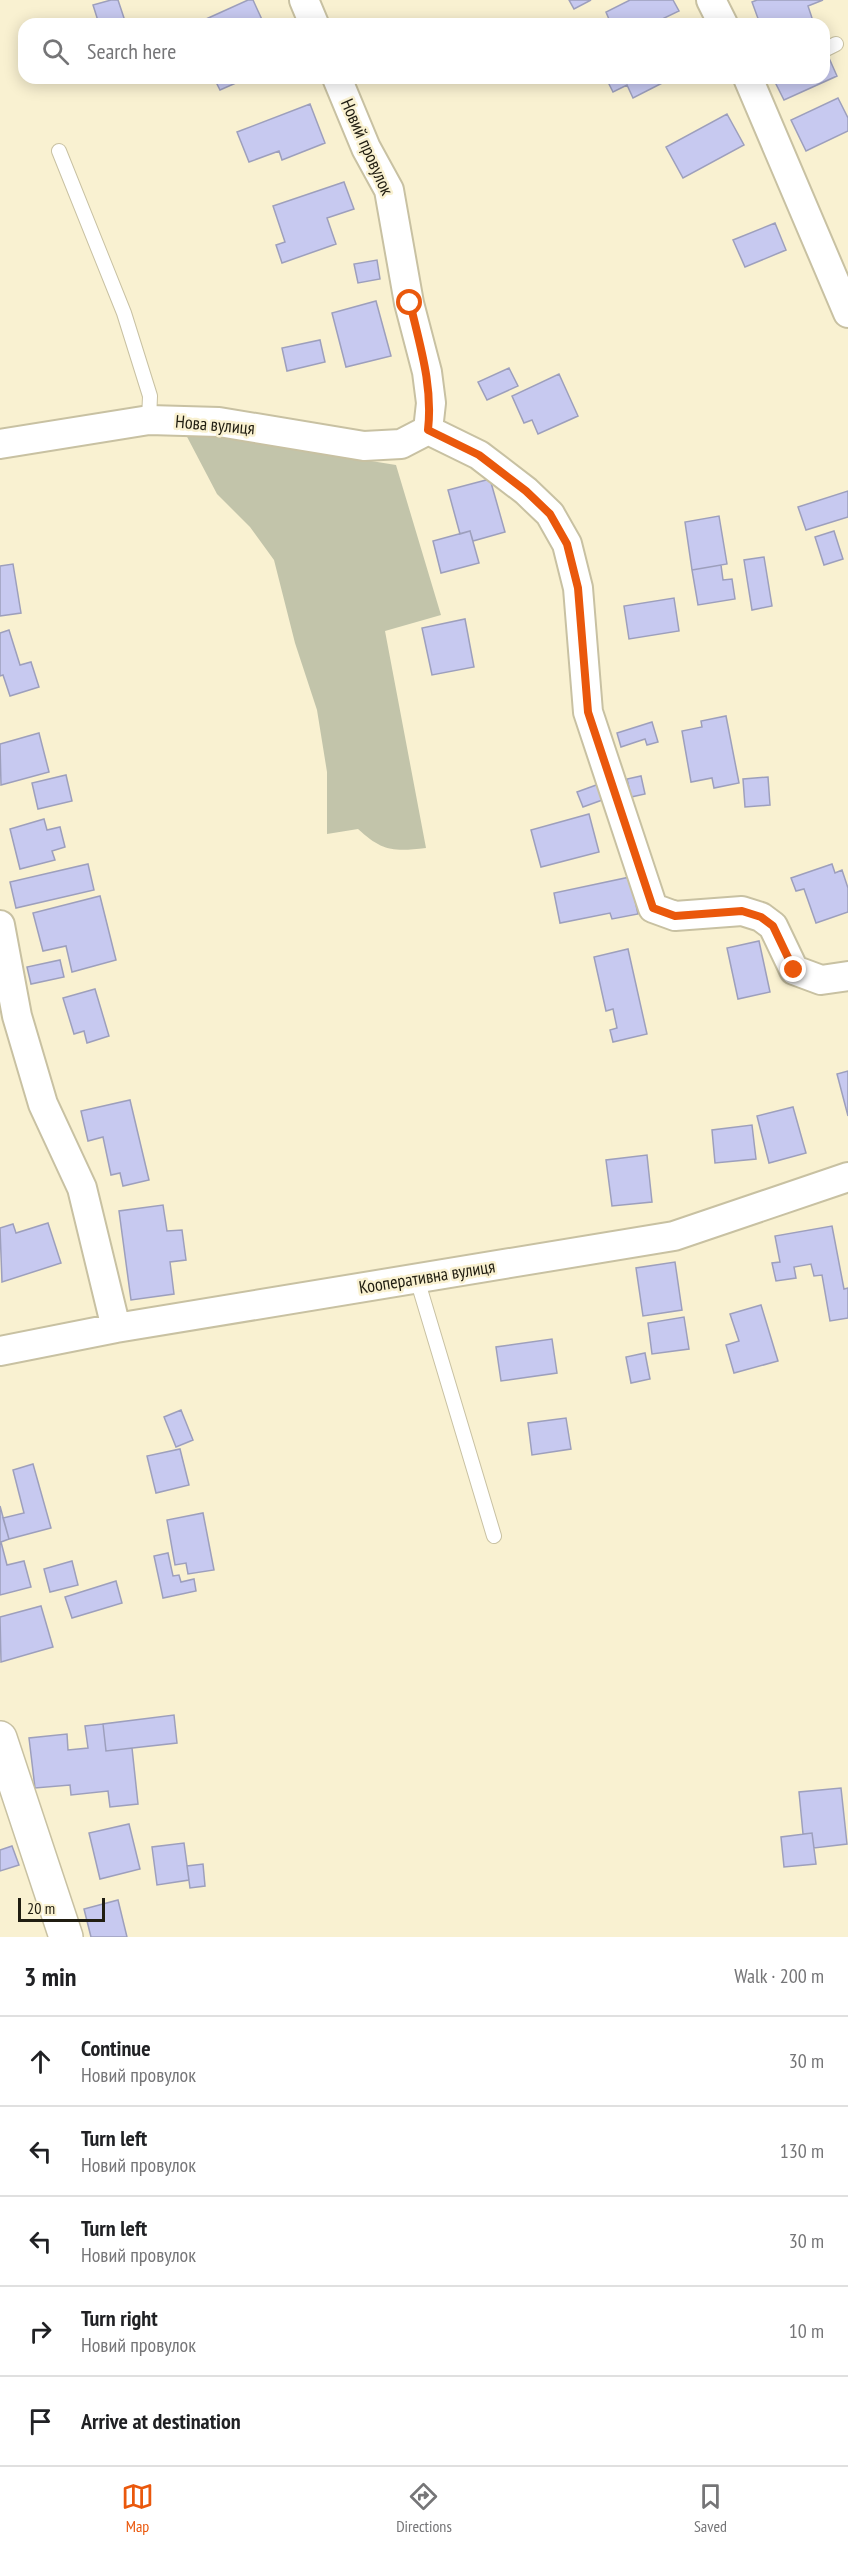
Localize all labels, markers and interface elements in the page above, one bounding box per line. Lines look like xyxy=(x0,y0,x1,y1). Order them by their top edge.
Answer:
search box xyxy=(18,18,830,84)
icon: search xyxy=(39,35,72,68)
text: Search here xyxy=(87,37,176,65)
street label: Новий провулок xyxy=(336,95,399,199)
route start xyxy=(396,289,422,315)
street label: Нова вулиця xyxy=(174,410,256,439)
route end xyxy=(780,956,806,982)
street label: Кооперативна вулиця xyxy=(357,1254,497,1299)
scale bar xyxy=(18,1895,105,1922)
text: 20 m xyxy=(27,1898,55,1918)
text: 3 min xyxy=(24,1960,77,1993)
text: Walk · 200 m xyxy=(734,1963,824,1989)
text: Continue xyxy=(81,2034,151,2062)
icon: ahead xyxy=(24,2045,57,2078)
text: 30 m xyxy=(789,2048,824,2074)
text: Новий провулок xyxy=(81,2062,196,2088)
text: Turn left xyxy=(81,2124,147,2152)
icon: left xyxy=(24,2135,57,2168)
text: 130 m xyxy=(780,2138,824,2164)
text: Новий провулок xyxy=(81,2152,196,2178)
text: Turn left xyxy=(81,2214,147,2242)
icon: left xyxy=(24,2225,57,2258)
text: 30 m xyxy=(789,2228,824,2254)
text: Новий провулок xyxy=(81,2242,196,2268)
text: Turn right xyxy=(81,2304,158,2332)
icon: right xyxy=(24,2315,57,2348)
text: 10 m xyxy=(789,2318,824,2344)
text: Новий провулок xyxy=(81,2332,196,2358)
icon: arrive xyxy=(24,2405,57,2438)
text: Arrive at destination xyxy=(81,2407,241,2435)
tab: Map xyxy=(121,2480,154,2536)
tab: Directions xyxy=(396,2480,452,2536)
tab: Saved xyxy=(694,2480,727,2536)

